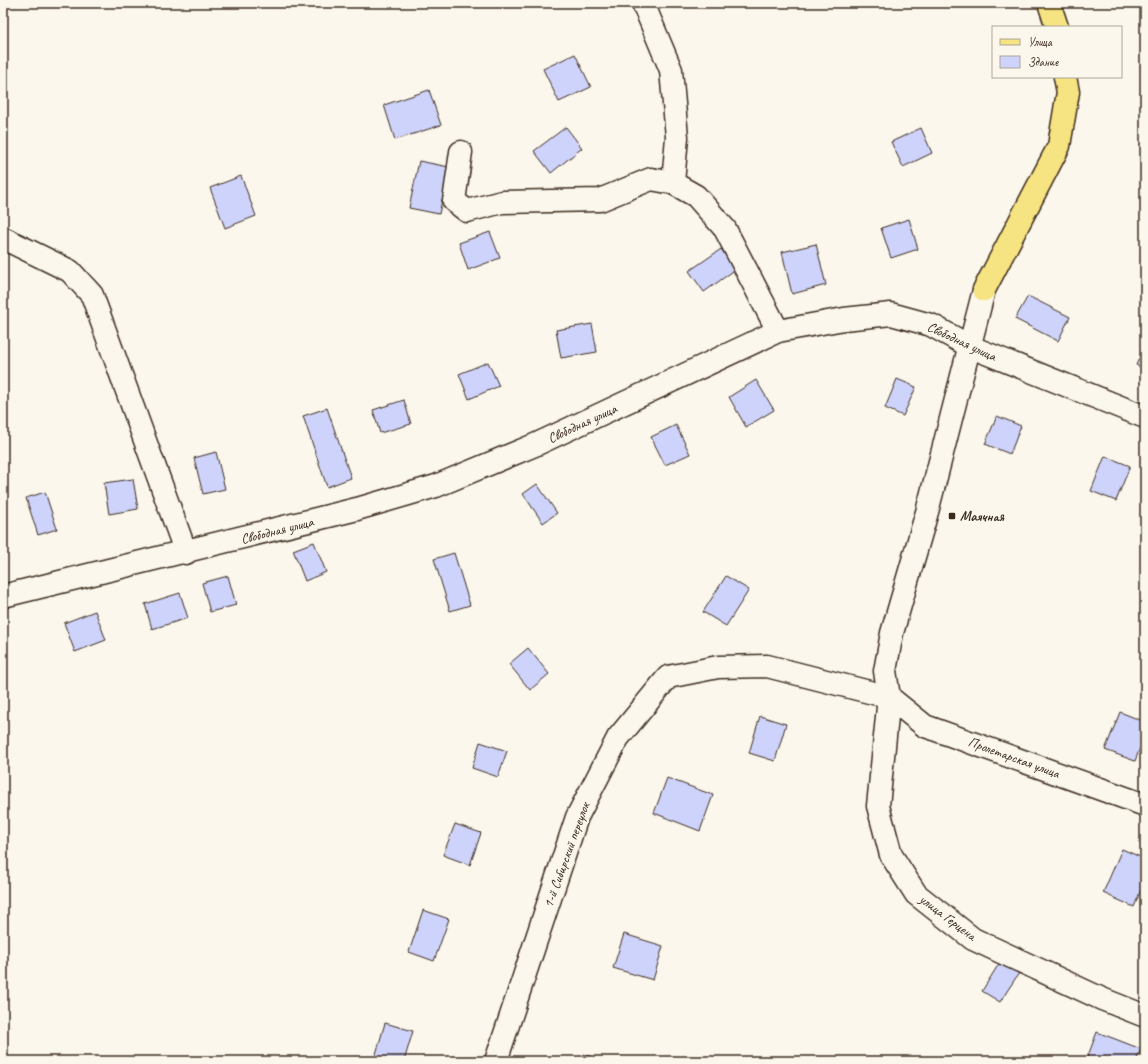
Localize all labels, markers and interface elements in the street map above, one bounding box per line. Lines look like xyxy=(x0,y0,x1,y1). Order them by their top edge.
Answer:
legend xyxy=(992,26,1122,78)
text: Улица xyxy=(1028,34,1053,50)
text: Здание xyxy=(1028,54,1059,70)
street label: Свободная улица xyxy=(925,318,1000,365)
street label: Свободная улица xyxy=(545,400,620,447)
place label: Маячная xyxy=(960,508,1005,525)
marker: Маячная xyxy=(947,511,957,521)
street label: Свободная улица xyxy=(239,513,316,548)
street label: Пролетарская улица xyxy=(966,733,1063,782)
street label: 1-й Сибирский переулок xyxy=(540,798,594,910)
street label: улица Герцена xyxy=(915,890,980,945)

